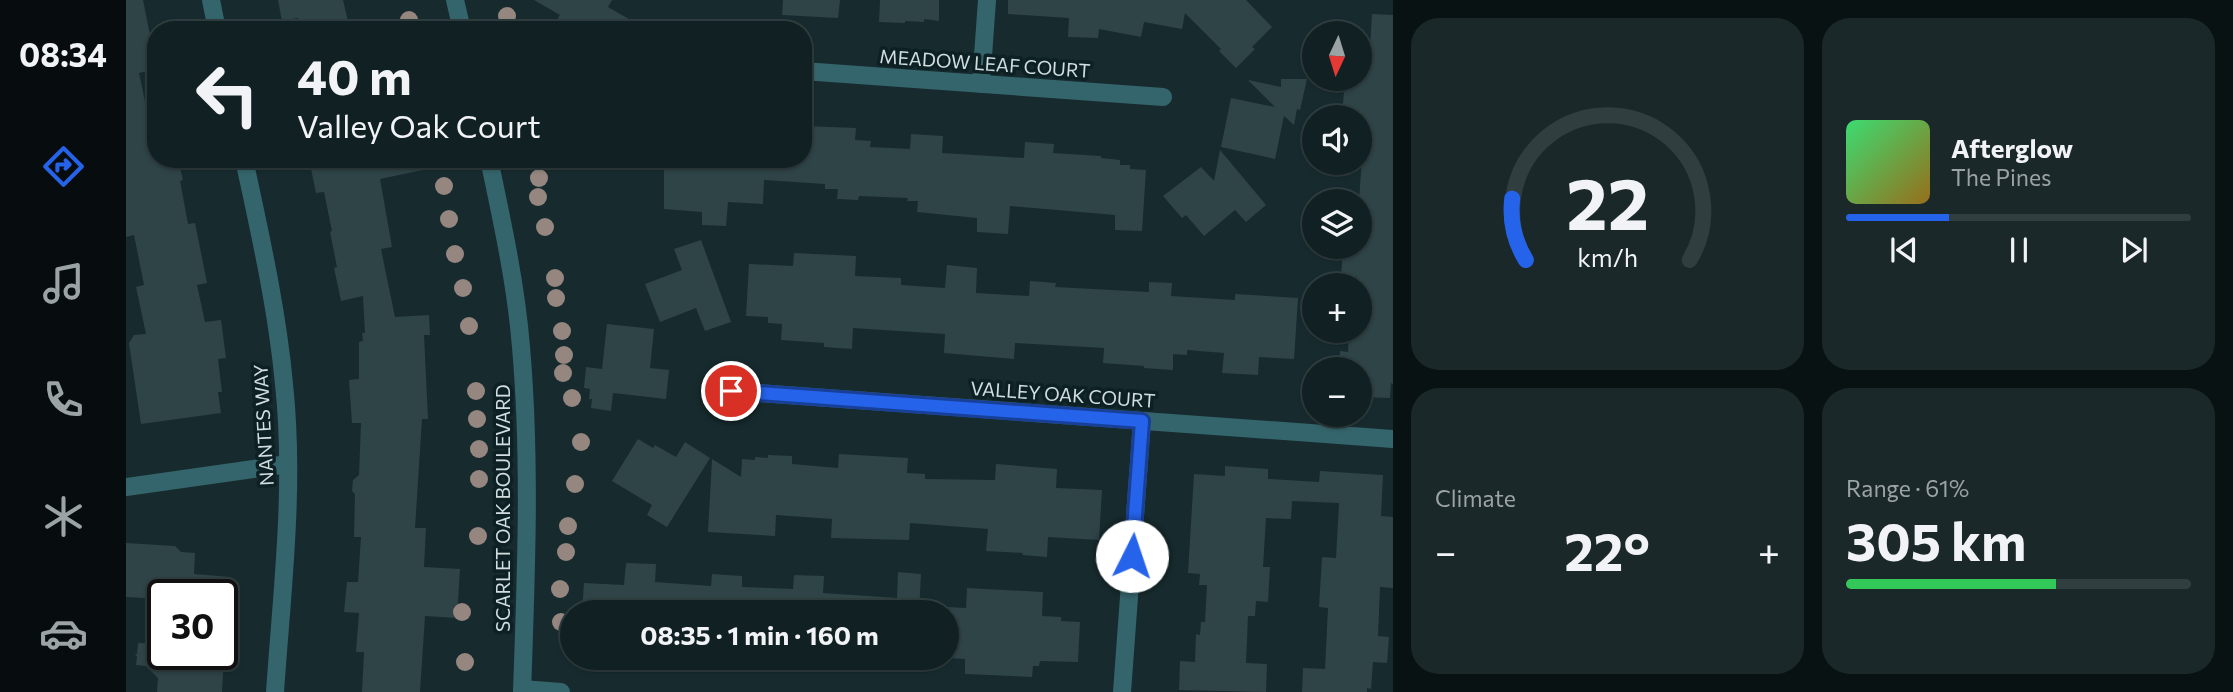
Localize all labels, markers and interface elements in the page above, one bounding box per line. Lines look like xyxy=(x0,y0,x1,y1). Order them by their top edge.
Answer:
north arrow xyxy=(1302,21,1372,91)
map controls xyxy=(1302,21,1372,427)
text: 08:34 xyxy=(19,34,107,74)
street label: MEADOW LEAF COURT xyxy=(879,44,1091,82)
text: 40 m xyxy=(297,45,412,105)
icon: left xyxy=(182,49,273,140)
text: Valley Oak Court xyxy=(297,105,541,145)
button: sound xyxy=(1302,105,1372,175)
text: Afterglow xyxy=(1951,132,2073,163)
icon: directions xyxy=(39,142,88,191)
text: 22 xyxy=(1566,157,1649,246)
text: The Pines xyxy=(1951,163,2052,191)
button: layers xyxy=(1302,189,1372,259)
icon: previous xyxy=(1885,231,1923,269)
icon: pause xyxy=(2000,231,2038,269)
icon: next xyxy=(2115,231,2153,269)
text: km/h xyxy=(1577,242,1638,272)
icon: music xyxy=(39,259,88,308)
button: + xyxy=(1302,273,1372,343)
button: − xyxy=(1302,357,1372,427)
pin xyxy=(701,361,761,421)
street label: NANTES WAY xyxy=(248,364,278,486)
icon: arrive xyxy=(712,372,750,410)
icon: phone xyxy=(39,375,88,424)
street label: VALLEY OAK COURT xyxy=(970,376,1156,412)
street label: SCARLET OAK BOULEVARD xyxy=(491,384,514,632)
text: Range · 61% xyxy=(1846,474,1969,502)
text: Climate xyxy=(1435,484,1516,512)
icon: climate xyxy=(39,492,88,541)
text: 305 km xyxy=(1846,508,2026,572)
text: 22° xyxy=(1564,518,1650,582)
position arrow xyxy=(1095,519,1169,593)
text: − xyxy=(1435,527,1457,574)
text: + xyxy=(1758,527,1780,574)
speed limit sign: 30 xyxy=(147,579,238,670)
icon: car xyxy=(39,609,88,658)
text: 08:35 · 1 min · 160 m xyxy=(640,619,879,650)

